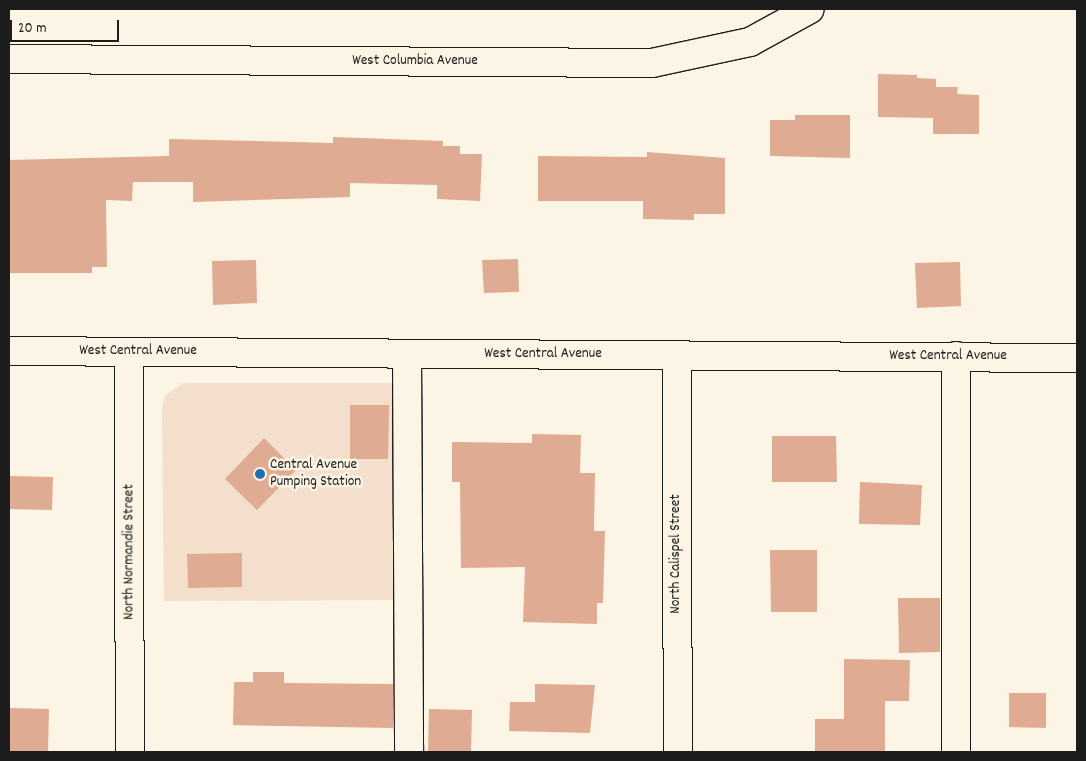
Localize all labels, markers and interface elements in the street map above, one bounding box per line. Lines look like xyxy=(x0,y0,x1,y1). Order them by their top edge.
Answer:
scale bar xyxy=(12,10,121,42)
text: 20 m xyxy=(18,18,46,40)
street label: West Columbia Avenue xyxy=(352,53,478,71)
street label: West Central Avenue xyxy=(79,343,197,361)
street label: West Central Avenue xyxy=(484,346,602,364)
street label: West Central Avenue xyxy=(889,348,1007,366)
place label: Central Avenue Pumping Station xyxy=(270,456,361,491)
marker: Central Avenue Pumping Station xyxy=(254,468,266,480)
street label: North Normandie Street xyxy=(121,484,139,620)
street label: North Calispel Street xyxy=(668,494,686,614)

